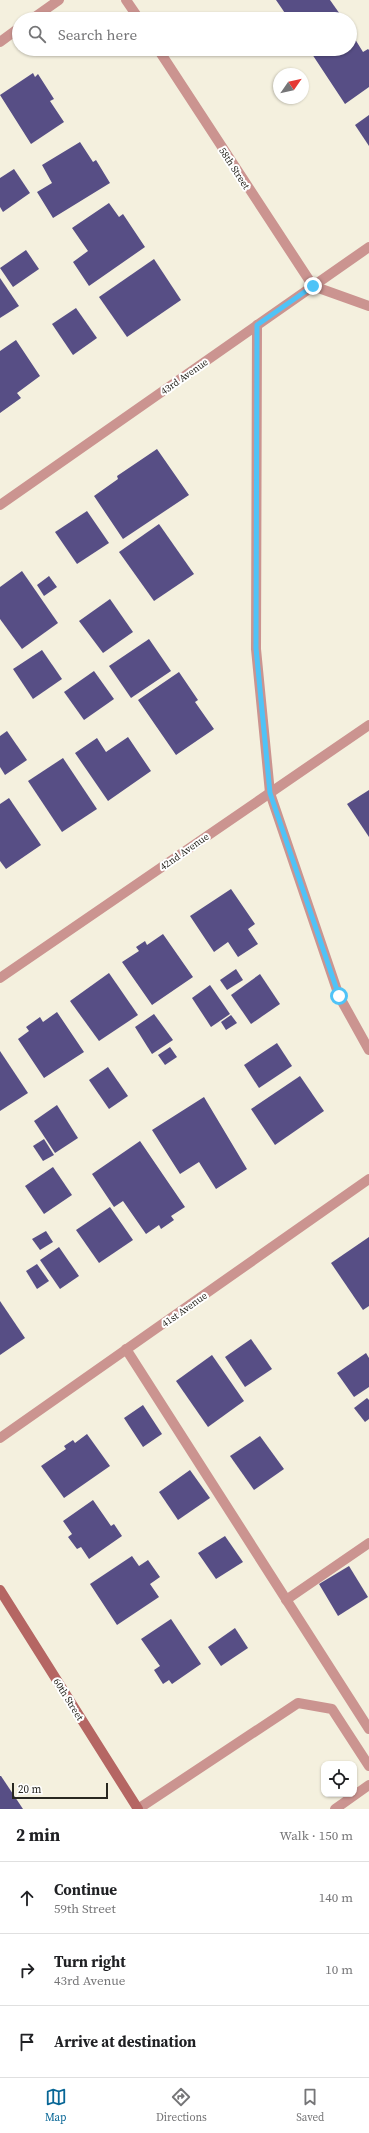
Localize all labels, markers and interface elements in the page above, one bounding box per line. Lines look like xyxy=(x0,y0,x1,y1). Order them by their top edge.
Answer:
search box xyxy=(12,12,357,56)
icon: search xyxy=(26,23,48,45)
text: Search here xyxy=(58,24,137,45)
north arrow xyxy=(273,68,309,104)
street label: 58th Street xyxy=(216,145,253,192)
route end xyxy=(304,277,322,295)
street label: 43rd Avenue xyxy=(158,355,211,397)
street label: 42nd Avenue xyxy=(157,830,211,873)
route start xyxy=(330,987,348,1005)
street label: 41st Avenue xyxy=(159,1289,210,1330)
street label: 60th Street xyxy=(50,1676,87,1723)
map controls xyxy=(321,1761,357,1797)
button: locate xyxy=(321,1761,357,1797)
scale bar xyxy=(12,1781,108,1800)
text: 20 m xyxy=(18,1782,41,1797)
text: 2 min xyxy=(16,1823,60,1847)
text: Walk · 150 m xyxy=(280,1827,353,1844)
text: Continue xyxy=(54,1879,117,1900)
icon: ahead xyxy=(16,1887,38,1909)
text: 140 m xyxy=(319,1889,353,1906)
text: 59th Street xyxy=(54,1900,116,1917)
text: Turn right xyxy=(54,1951,126,1972)
icon: right xyxy=(16,1959,38,1981)
text: 10 m xyxy=(325,1961,353,1978)
text: 43rd Avenue xyxy=(54,1972,125,1989)
icon: arrive xyxy=(16,2031,38,2053)
text: Arrive at destination xyxy=(54,2031,196,2052)
tab: Map xyxy=(45,2086,67,2125)
tab: Directions xyxy=(156,2086,207,2125)
tab: Saved xyxy=(296,2086,324,2125)

